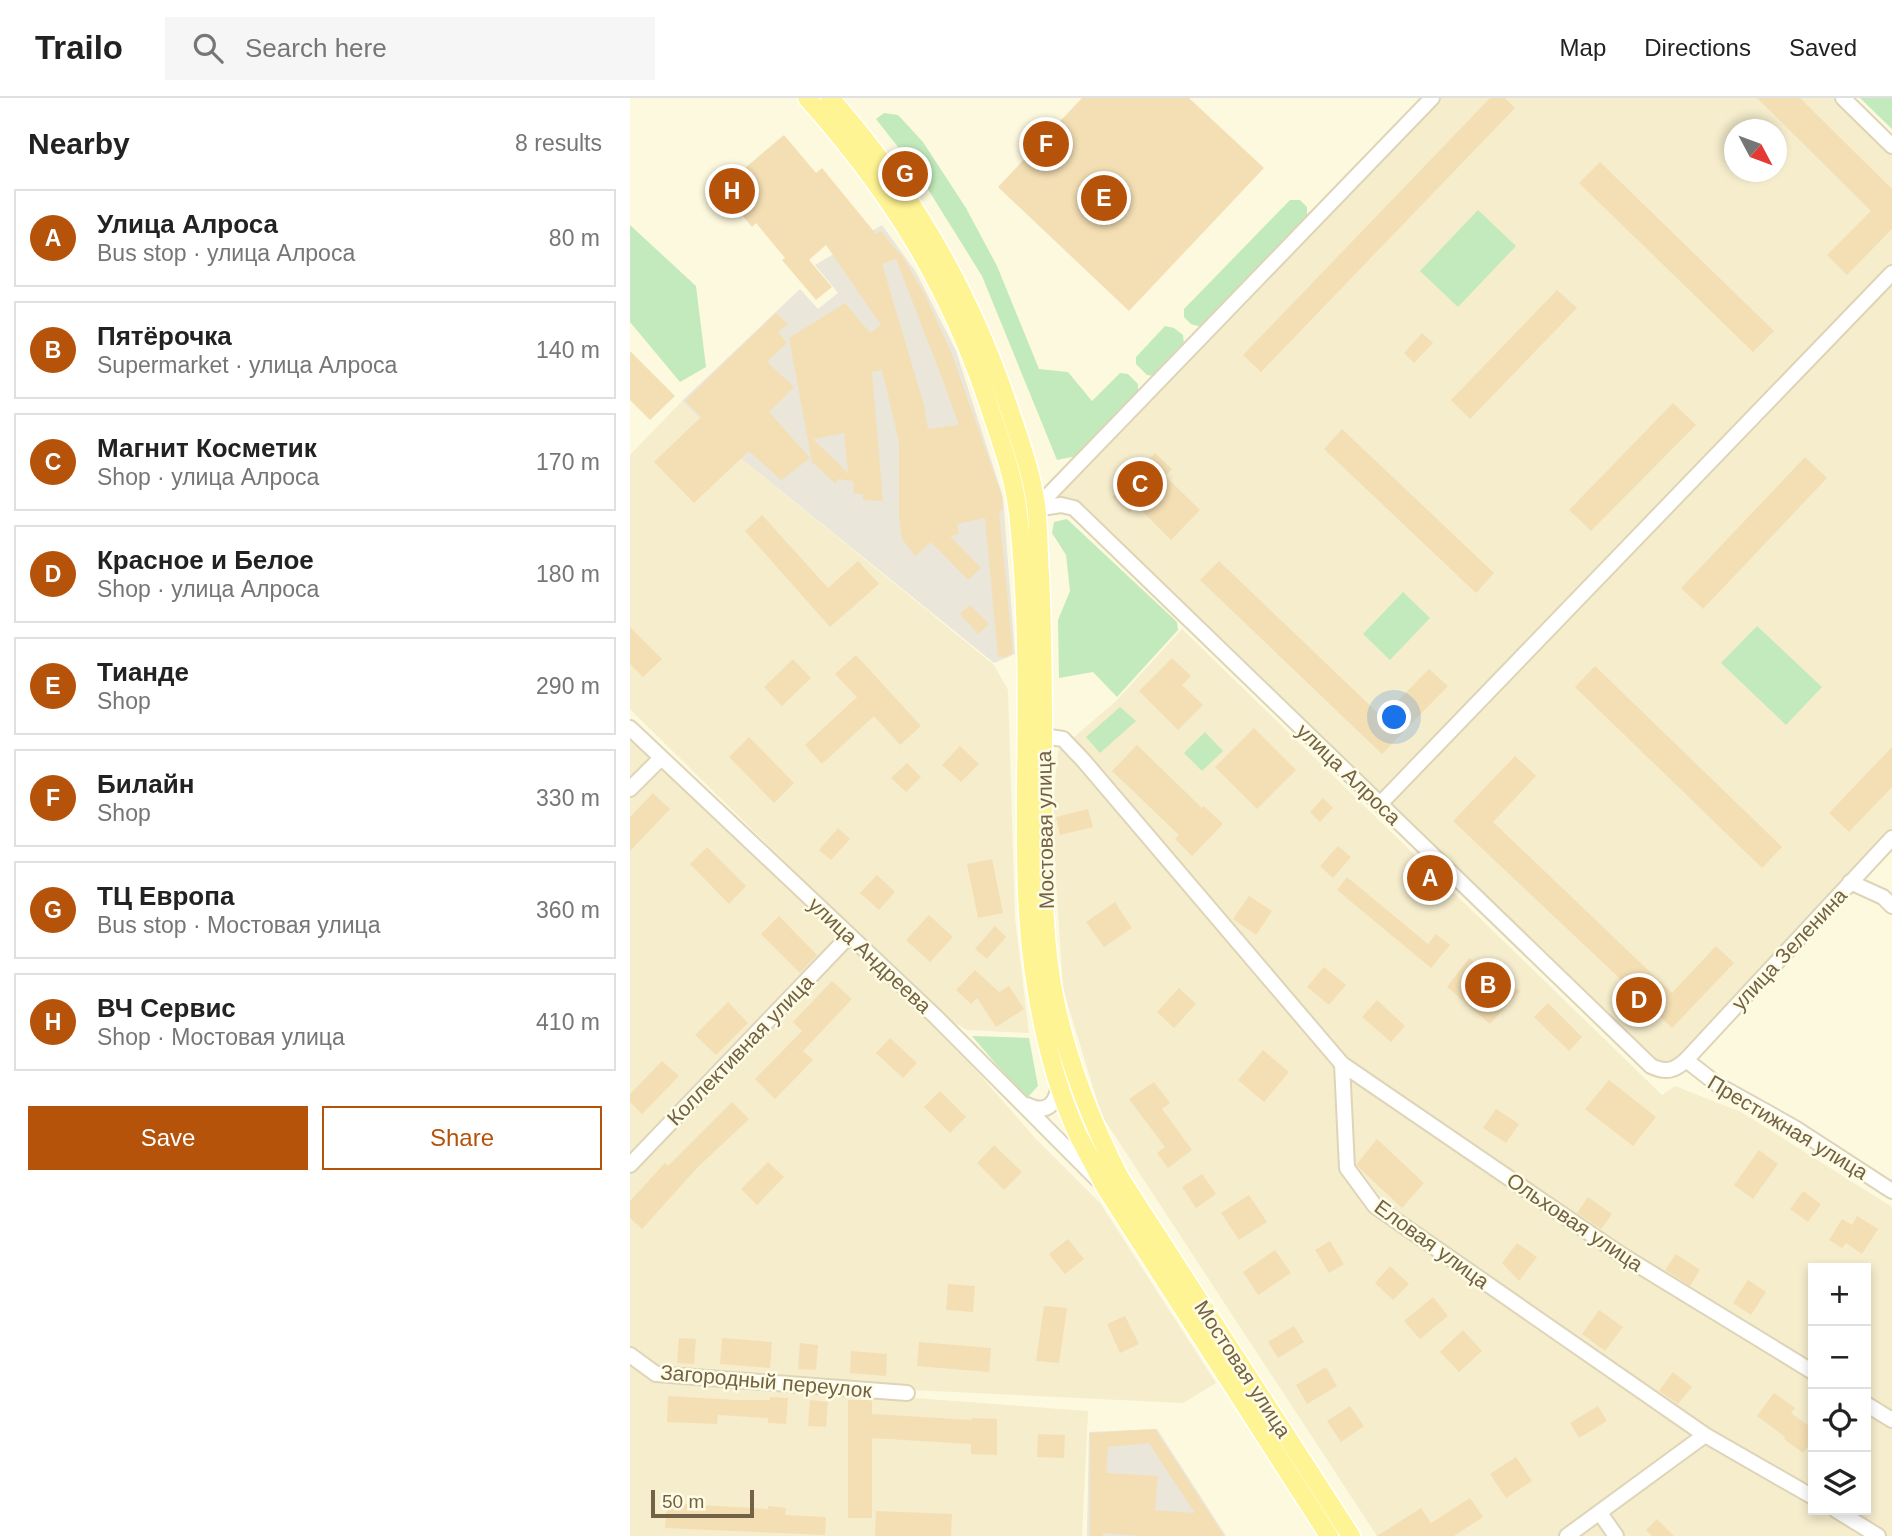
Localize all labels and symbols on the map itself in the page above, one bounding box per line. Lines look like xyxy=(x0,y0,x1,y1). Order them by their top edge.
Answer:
pin: F xyxy=(1023,118,1069,170)
north arrow xyxy=(1724,119,1787,182)
pin: G xyxy=(882,148,928,200)
pin: H xyxy=(709,165,755,217)
pin: E xyxy=(1081,172,1127,224)
pin: C xyxy=(1117,458,1163,510)
your location xyxy=(1377,700,1411,734)
street label: улица Алроса xyxy=(1292,719,1406,830)
street label: Мостовая улица xyxy=(1032,750,1058,909)
pin: A xyxy=(1407,852,1453,904)
street label: улица Зеленина xyxy=(1727,883,1851,1015)
street label: улица Андреева xyxy=(804,892,936,1018)
pin: B xyxy=(1465,959,1511,1011)
street label: Коллективная улица xyxy=(662,970,818,1130)
pin: D xyxy=(1616,974,1662,1026)
street label: Престижная улица xyxy=(1704,1070,1872,1184)
street label: Ольховая улица xyxy=(1503,1168,1648,1276)
street label: Еловая улица xyxy=(1370,1195,1494,1293)
street label: Мостовая улица xyxy=(1190,1296,1296,1442)
street label: Загородный переулок xyxy=(659,1360,874,1402)
scale bar xyxy=(651,1487,754,1519)

